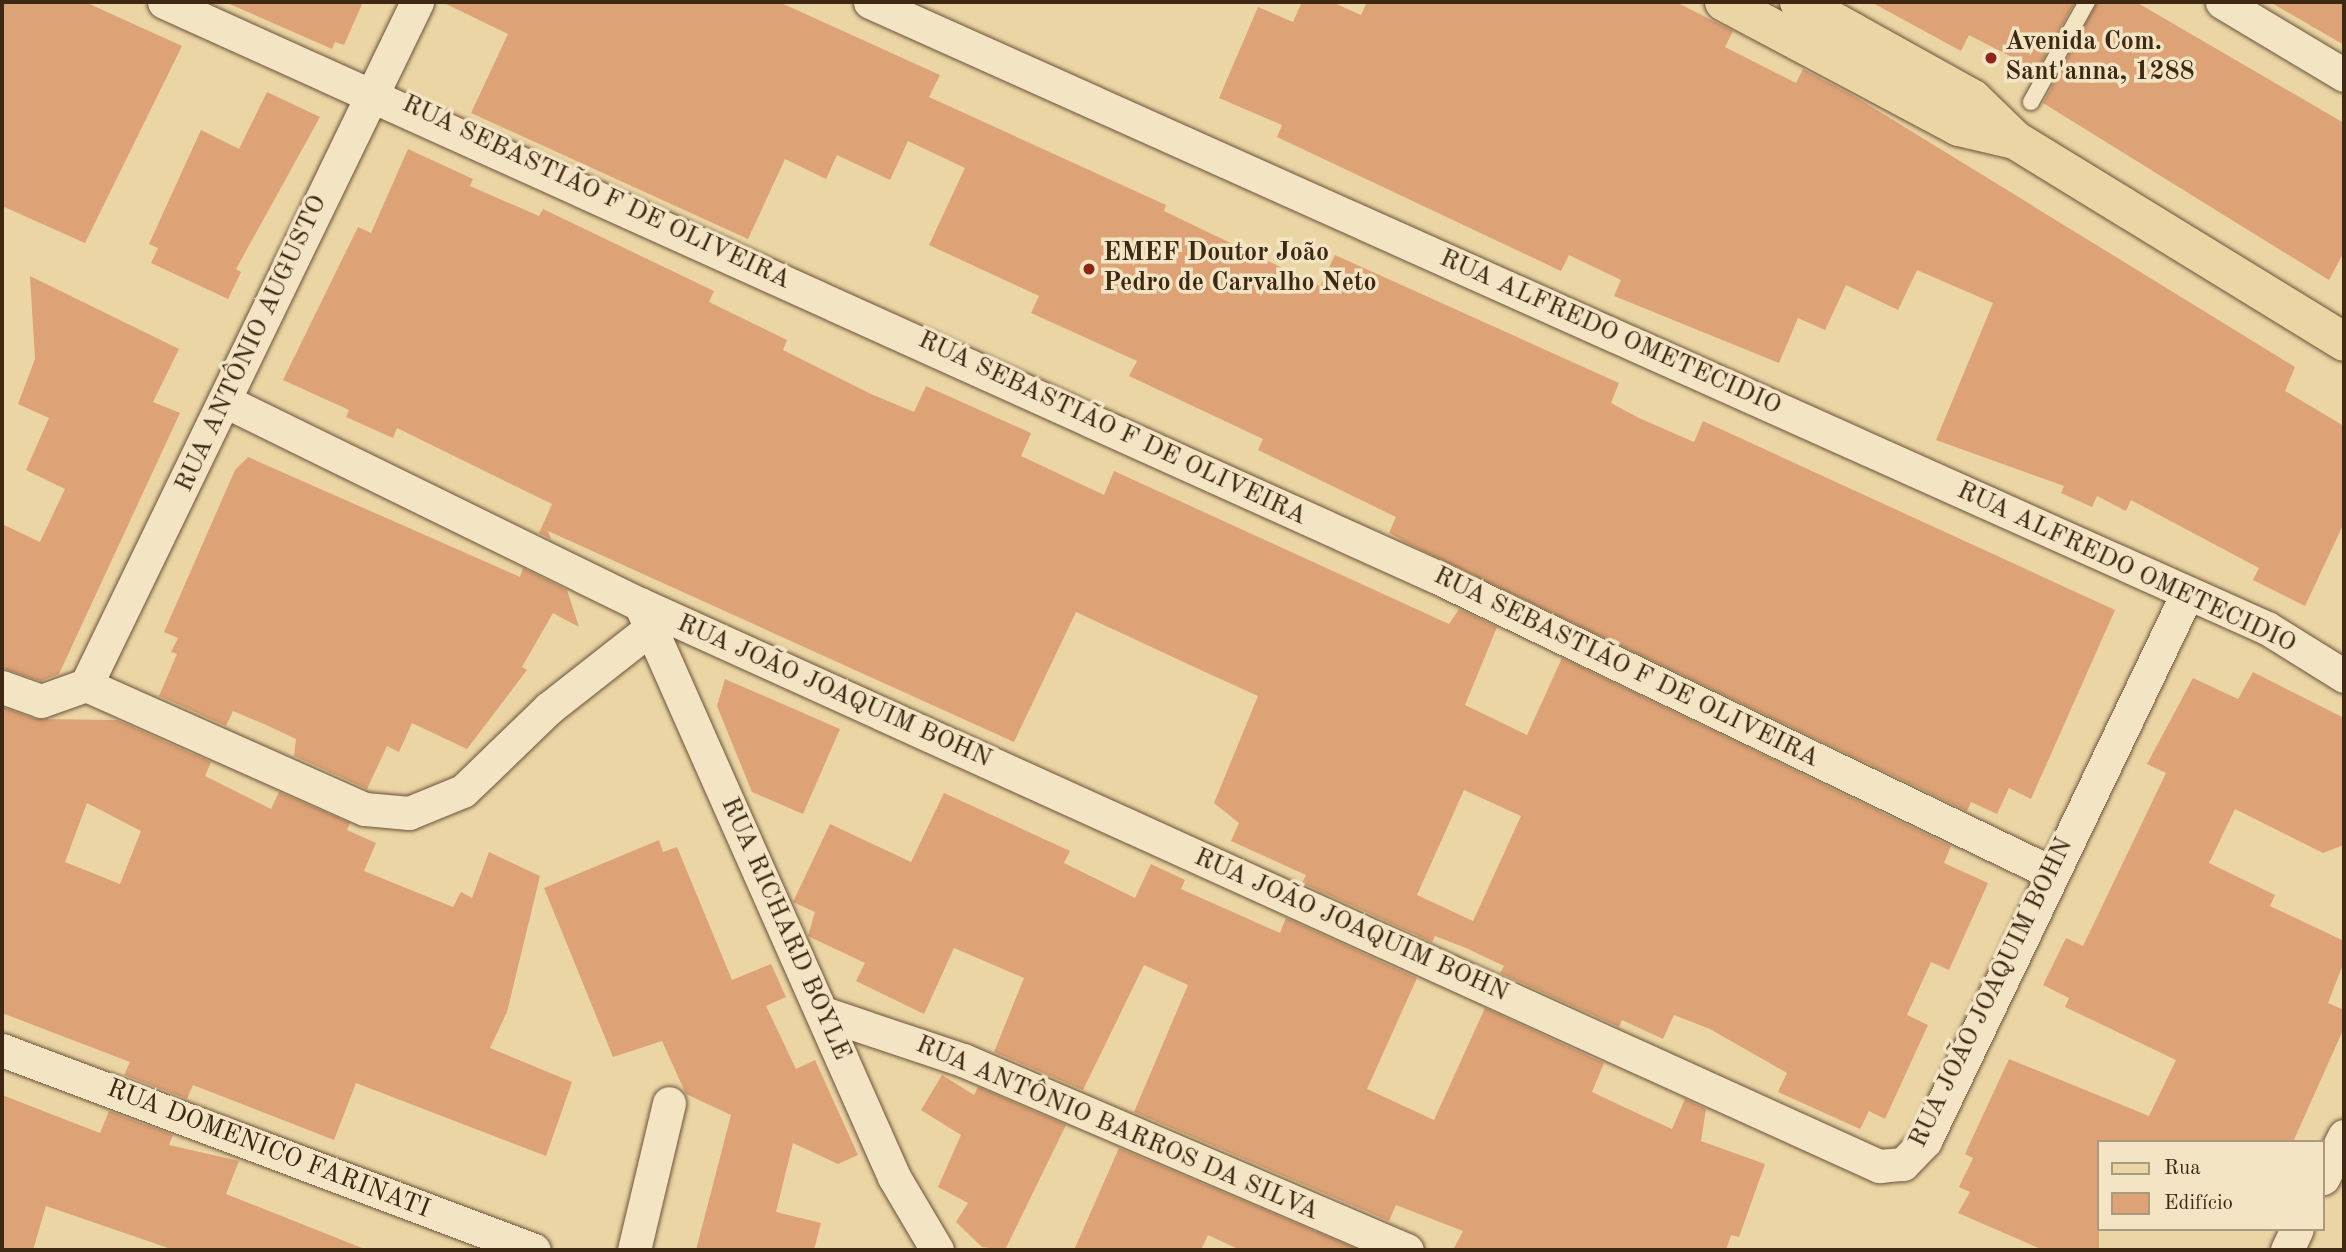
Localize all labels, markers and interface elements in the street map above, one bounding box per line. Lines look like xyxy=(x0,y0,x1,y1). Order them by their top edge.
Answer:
place label: Avenida Com. Sant'anna, 1288 xyxy=(2005,27,2195,88)
marker: Avenida Com. Sant'anna, 1288 xyxy=(1983,50,1999,66)
street label: RUA SEBASTIÃO F DE OLIVEIRA xyxy=(397,89,795,297)
street label: RUA ANTÔNIO AUGUSTO xyxy=(169,190,335,498)
place label: EMEF Doutor João Pedro de Carvalho Neto xyxy=(1103,238,1377,300)
street label: RUA ALFREDO OMETECIDIO xyxy=(1434,243,1786,423)
marker: EMEF Doutor João Pedro de Carvalho Neto xyxy=(1081,261,1097,277)
street label: RUA SEBASTIÃO F DE OLIVEIRA xyxy=(913,325,1311,533)
street label: RUA ALFREDO OMETECIDIO xyxy=(1951,476,2301,660)
street label: RUA SEBASTIÃO F DE OLIVEIRA xyxy=(1428,561,1824,775)
street label: RUA JOÃO JOAQUIM BOHN xyxy=(672,608,996,776)
street label: RUA RICHARD BOYLE xyxy=(713,793,857,1065)
street label: RUA JOÃO JOAQUIM BOHN xyxy=(1903,833,2081,1153)
street label: RUA JOÃO JOAQUIM BOHN xyxy=(1189,842,1513,1010)
street label: RUA ANTÔNIO BARROS DA SILVA xyxy=(911,1030,1323,1228)
street label: RUA DOMENICO FARINATI xyxy=(102,1074,434,1226)
legend xyxy=(2098,1140,2325,1231)
text: Rua xyxy=(2164,1158,2201,1179)
text: Edifício xyxy=(2164,1193,2233,1214)

